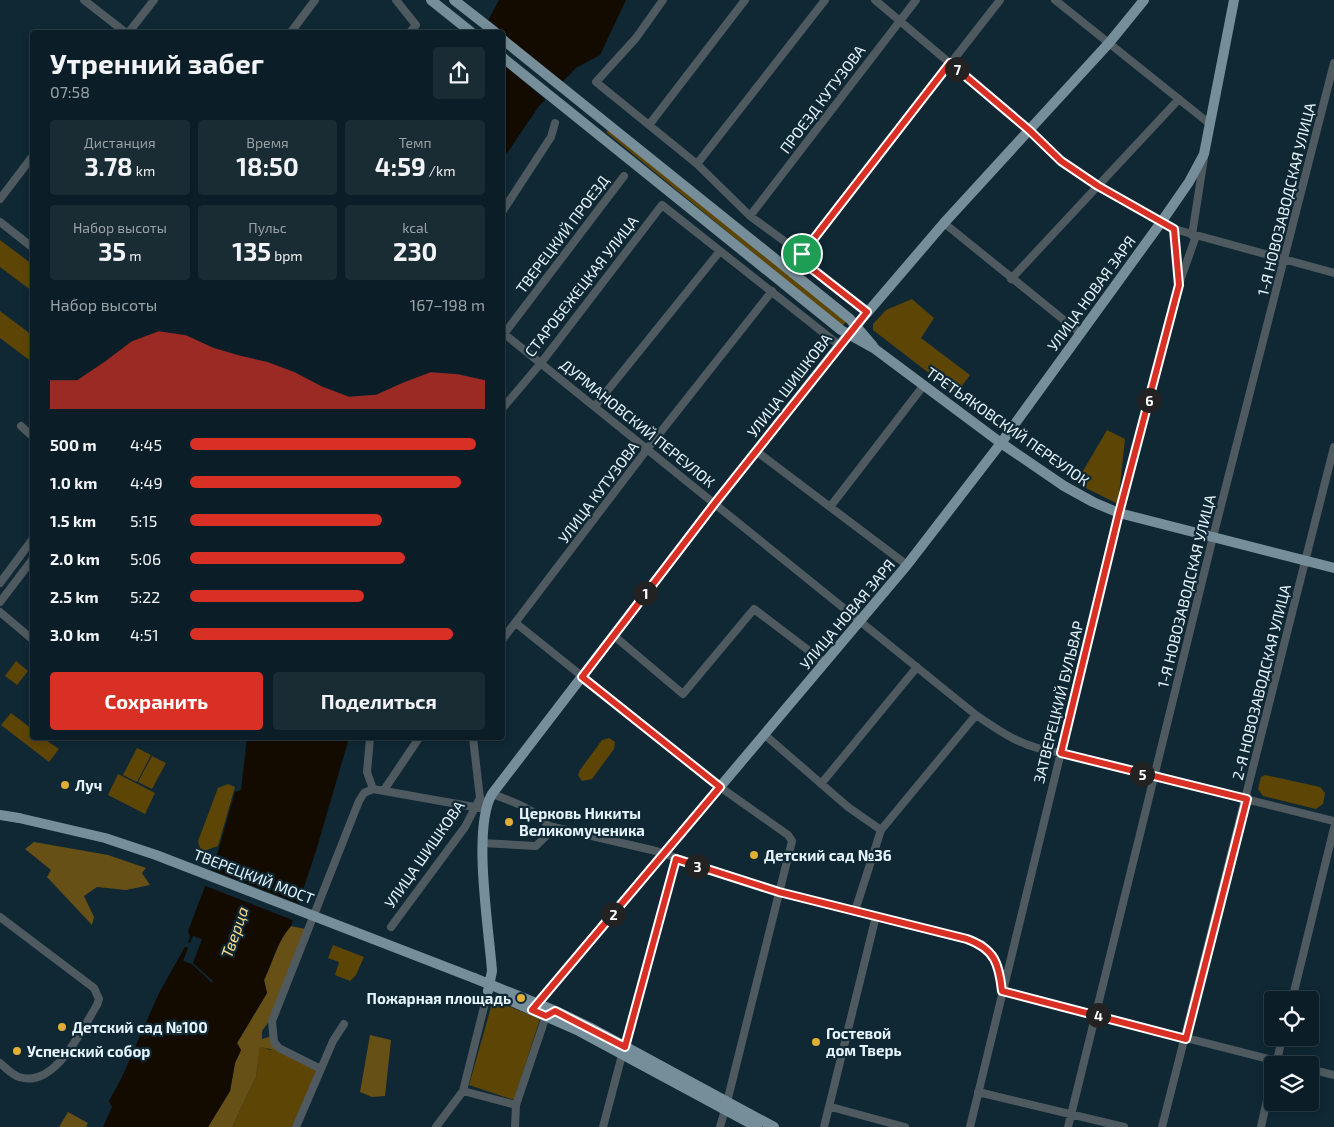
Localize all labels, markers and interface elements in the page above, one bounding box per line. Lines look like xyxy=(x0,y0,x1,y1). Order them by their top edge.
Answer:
street label: ПРОЕЗД КУТУЗОВА xyxy=(775,41,869,157)
text: Утренний забег xyxy=(50,46,264,80)
button: share xyxy=(433,47,485,99)
pin: 7 xyxy=(944,56,970,82)
text: 7 xyxy=(954,61,961,78)
text: 07:58 xyxy=(50,82,90,101)
street label: 1-Я НОВОЗАВОДСКАЯ УЛИЦА xyxy=(1253,100,1319,297)
text: Дистанция xyxy=(84,134,156,151)
text: Время xyxy=(246,134,289,151)
text: Темп xyxy=(399,134,432,151)
text: 3.78 xyxy=(84,151,133,181)
text: 18:50 xyxy=(236,151,299,181)
text: 4:59 xyxy=(375,151,426,181)
text: km xyxy=(133,162,155,179)
text: /km xyxy=(426,162,455,179)
street label: ТВЕРЕЦКИЙ ПРОЕЗД xyxy=(512,171,612,297)
street label: СТАРОБЕЖЕЦКАЯ УЛИЦА xyxy=(520,211,642,360)
text: Набор высоты xyxy=(73,219,167,236)
text: Пульс xyxy=(248,219,287,236)
text: kcal xyxy=(402,219,428,236)
street label: УЛИЦА НОВАЯ ЗАРЯ xyxy=(1043,232,1139,354)
pin xyxy=(781,233,823,275)
text: 35 xyxy=(98,236,126,266)
text: 135 xyxy=(232,236,271,266)
text: 230 xyxy=(393,236,437,266)
icon: arrive xyxy=(788,240,816,268)
text: m xyxy=(126,247,142,264)
text: bpm xyxy=(271,247,303,264)
text: Набор высоты xyxy=(50,295,157,314)
text: 167–198 m xyxy=(410,295,485,314)
street label: УЛИЦА ШИШКОВА xyxy=(743,329,836,440)
street label: ДУРМАНОВСКИЙ ПЕРЕУЛОК xyxy=(557,355,719,491)
street label: ТРЕТЬЯКОВСКИЙ ПЕРЕУЛОК xyxy=(923,363,1093,489)
pin: 6 xyxy=(1136,388,1162,412)
text: 6 xyxy=(1145,392,1154,409)
text: 500 m xyxy=(50,435,97,454)
text: 4:45 xyxy=(130,435,162,454)
street label: УЛИЦА КУТУЗОВА xyxy=(554,437,642,546)
text: 1.0 km xyxy=(50,473,97,492)
text: 4:49 xyxy=(130,473,163,492)
street label: 1-Я НОВОЗАВОДСКАЯ УЛИЦА xyxy=(1153,492,1219,689)
text: 1.5 km xyxy=(50,511,96,530)
text: 5:15 xyxy=(130,511,157,530)
text: 2.0 km xyxy=(50,549,100,568)
text: 5:06 xyxy=(130,549,161,568)
street label: УЛИЦА НОВАЯ ЗАРЯ xyxy=(796,555,898,673)
pin: 1 xyxy=(632,580,658,606)
street label: 2-Я НОВОЗАВОДСКАЯ УЛИЦА xyxy=(1228,582,1294,782)
text: 1 xyxy=(642,585,649,602)
text: 2.5 km xyxy=(50,587,99,606)
text: 5:22 xyxy=(130,587,160,606)
street label: ЗАТВЕРЕЦКИЙ БУЛЬВАР xyxy=(1029,619,1087,785)
text: 3.0 km xyxy=(50,625,100,644)
text: 4:51 xyxy=(130,625,159,644)
button: Сохранить xyxy=(50,672,263,730)
button: Поделиться xyxy=(273,672,485,730)
pin: 5 xyxy=(1130,762,1154,786)
text: 5 xyxy=(1139,766,1146,783)
place label: Луч xyxy=(75,776,102,794)
marker: Луч xyxy=(59,779,71,791)
street label: УЛИЦА ШИШКОВА xyxy=(380,796,468,911)
place label: Церковь Никиты Великомученика xyxy=(519,804,645,839)
marker: Церковь Никиты Великомученика xyxy=(503,816,515,828)
street label: ТВЕРЕЦКИЙ МОСТ xyxy=(191,845,317,907)
place label: Детский сад №36 xyxy=(764,846,892,864)
marker: Детский сад №36 xyxy=(748,849,760,861)
pin: 3 xyxy=(684,854,710,878)
text: 3 xyxy=(694,858,701,875)
pin: 2 xyxy=(600,902,626,926)
water label: Тверца xyxy=(216,904,252,960)
text: 2 xyxy=(609,906,618,923)
place label: Пожарная площадь xyxy=(366,989,511,1007)
map controls xyxy=(1264,991,1319,1111)
button: locate xyxy=(1264,991,1319,1046)
marker: Пожарная площадь xyxy=(515,992,527,1004)
pin: 4 xyxy=(1086,1002,1110,1028)
text: 4 xyxy=(1094,1007,1103,1024)
place label: Детский сад №100 xyxy=(72,1018,208,1036)
marker: Детский сад №100 xyxy=(56,1021,68,1033)
place label: Гостевой дом Тверь xyxy=(826,1024,902,1059)
marker: Гостевой дом Тверь xyxy=(810,1036,822,1048)
place label: Успенский собор xyxy=(27,1042,150,1060)
marker: Успенский собор xyxy=(11,1045,23,1057)
button: layers xyxy=(1264,1056,1319,1111)

